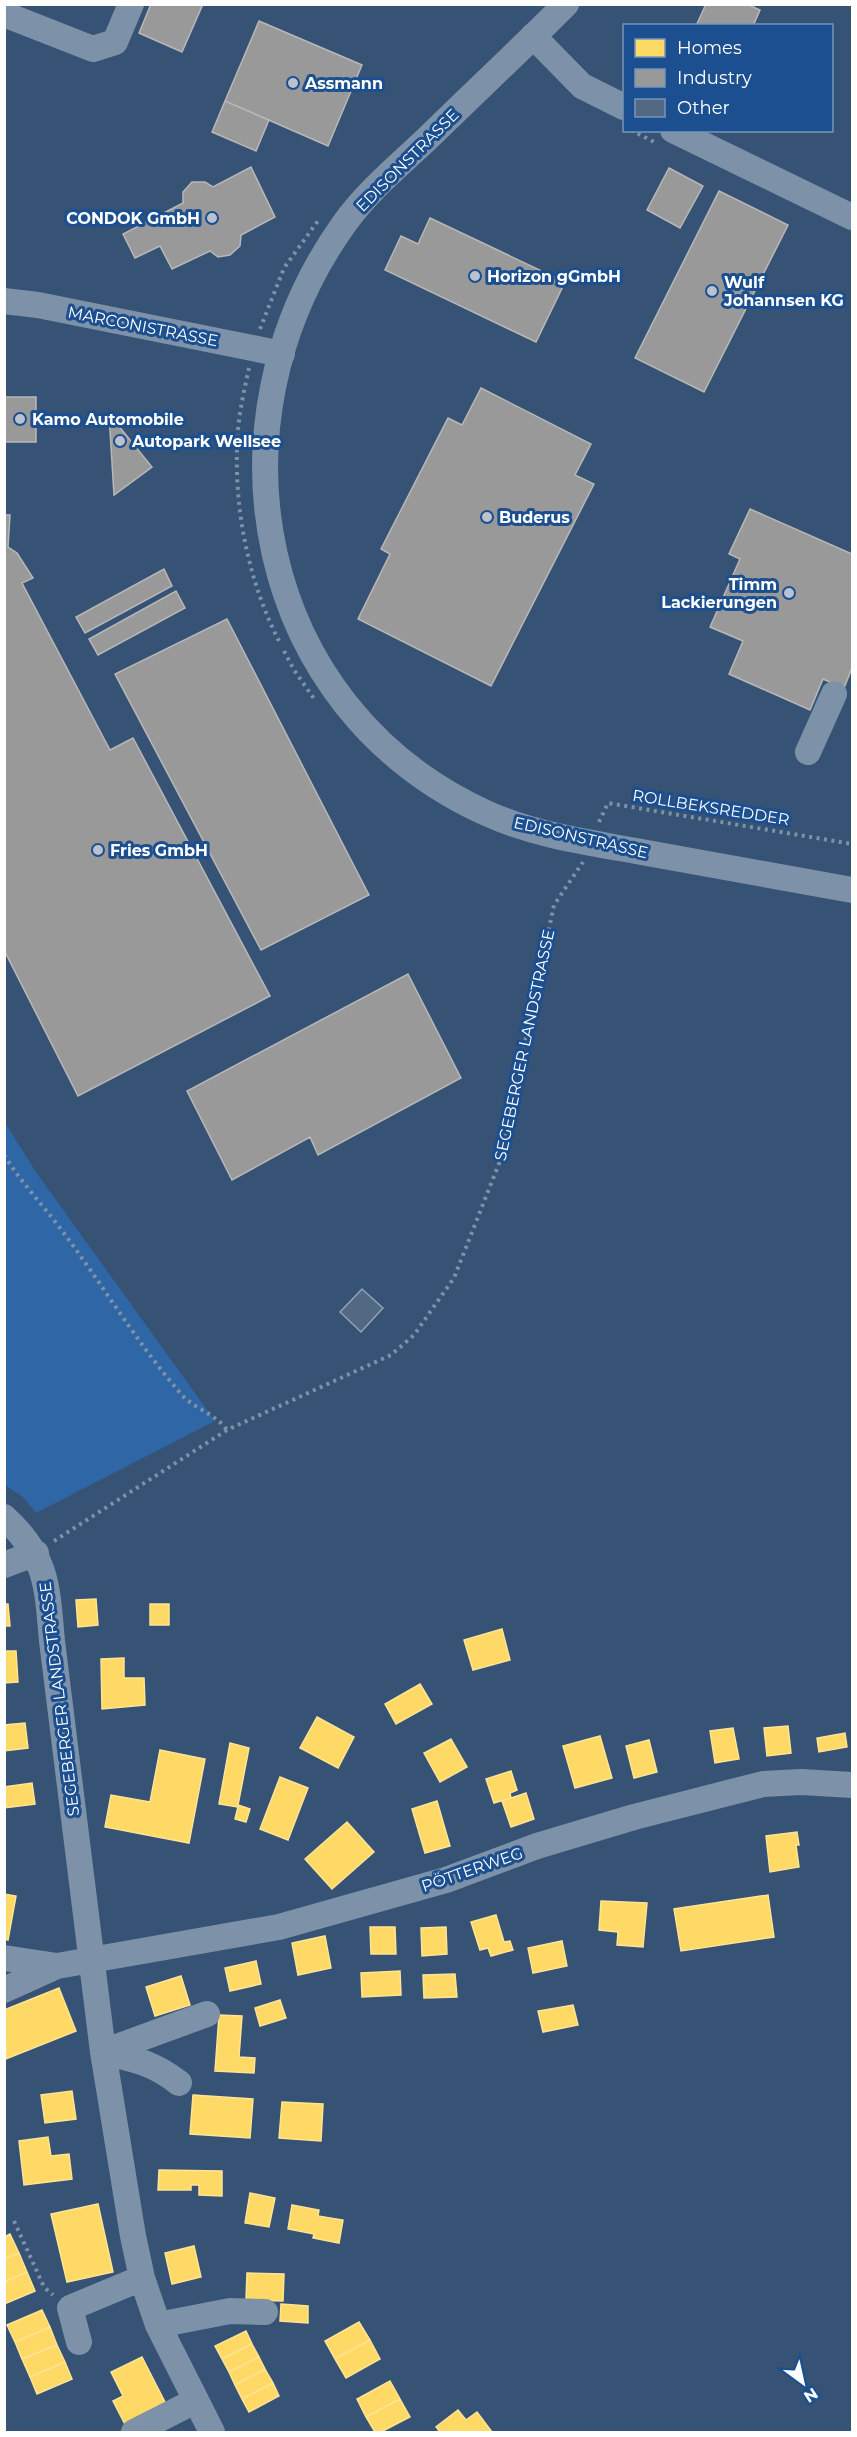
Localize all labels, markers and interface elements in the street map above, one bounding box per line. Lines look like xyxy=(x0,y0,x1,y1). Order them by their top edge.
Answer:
legend xyxy=(623,24,833,132)
text: Homes xyxy=(677,37,742,59)
text: Industry xyxy=(677,67,752,89)
place label: Assmann xyxy=(304,74,383,93)
marker: Assmann xyxy=(286,76,300,90)
text: Other xyxy=(677,97,730,119)
street label: EDISONSTRASSE xyxy=(352,105,463,216)
place label: CONDOK GmbH xyxy=(66,209,200,228)
marker: CONDOK GmbH xyxy=(205,211,219,225)
place label: Horizon gGmbH xyxy=(487,267,621,286)
marker: Horizon gGmbH xyxy=(468,269,482,283)
place label: Wulf Johannsen KG xyxy=(723,273,844,310)
marker: Wulf Johannsen KG xyxy=(705,284,719,298)
street label: MARCONISTRASSE xyxy=(66,303,220,350)
place label: Kamo Automobile xyxy=(32,410,184,429)
marker: Kamo Automobile xyxy=(13,412,27,426)
place label: Autopark Wellsee xyxy=(131,432,281,451)
marker: Autopark Wellsee xyxy=(113,434,127,448)
place label: Buderus xyxy=(499,508,570,527)
marker: Buderus xyxy=(480,510,494,524)
place label: Timm Lackierungen xyxy=(661,575,777,612)
marker: Timm Lackierungen xyxy=(782,586,796,600)
street label: ROLLBEKSREDDER xyxy=(631,786,791,829)
street label: EDISONSTRASSE xyxy=(512,813,650,862)
place label: Fries GmbH xyxy=(110,841,208,860)
marker: Fries GmbH xyxy=(91,843,105,857)
street label: SEGEBERGER LANDSTRASSE xyxy=(491,928,558,1163)
street label: SEGEBERGER LANDSTRASSE xyxy=(36,1581,83,1817)
street label: PÖTTERWEG xyxy=(419,1842,525,1896)
north arrow xyxy=(773,2353,833,2413)
text: N xyxy=(800,2384,821,2407)

